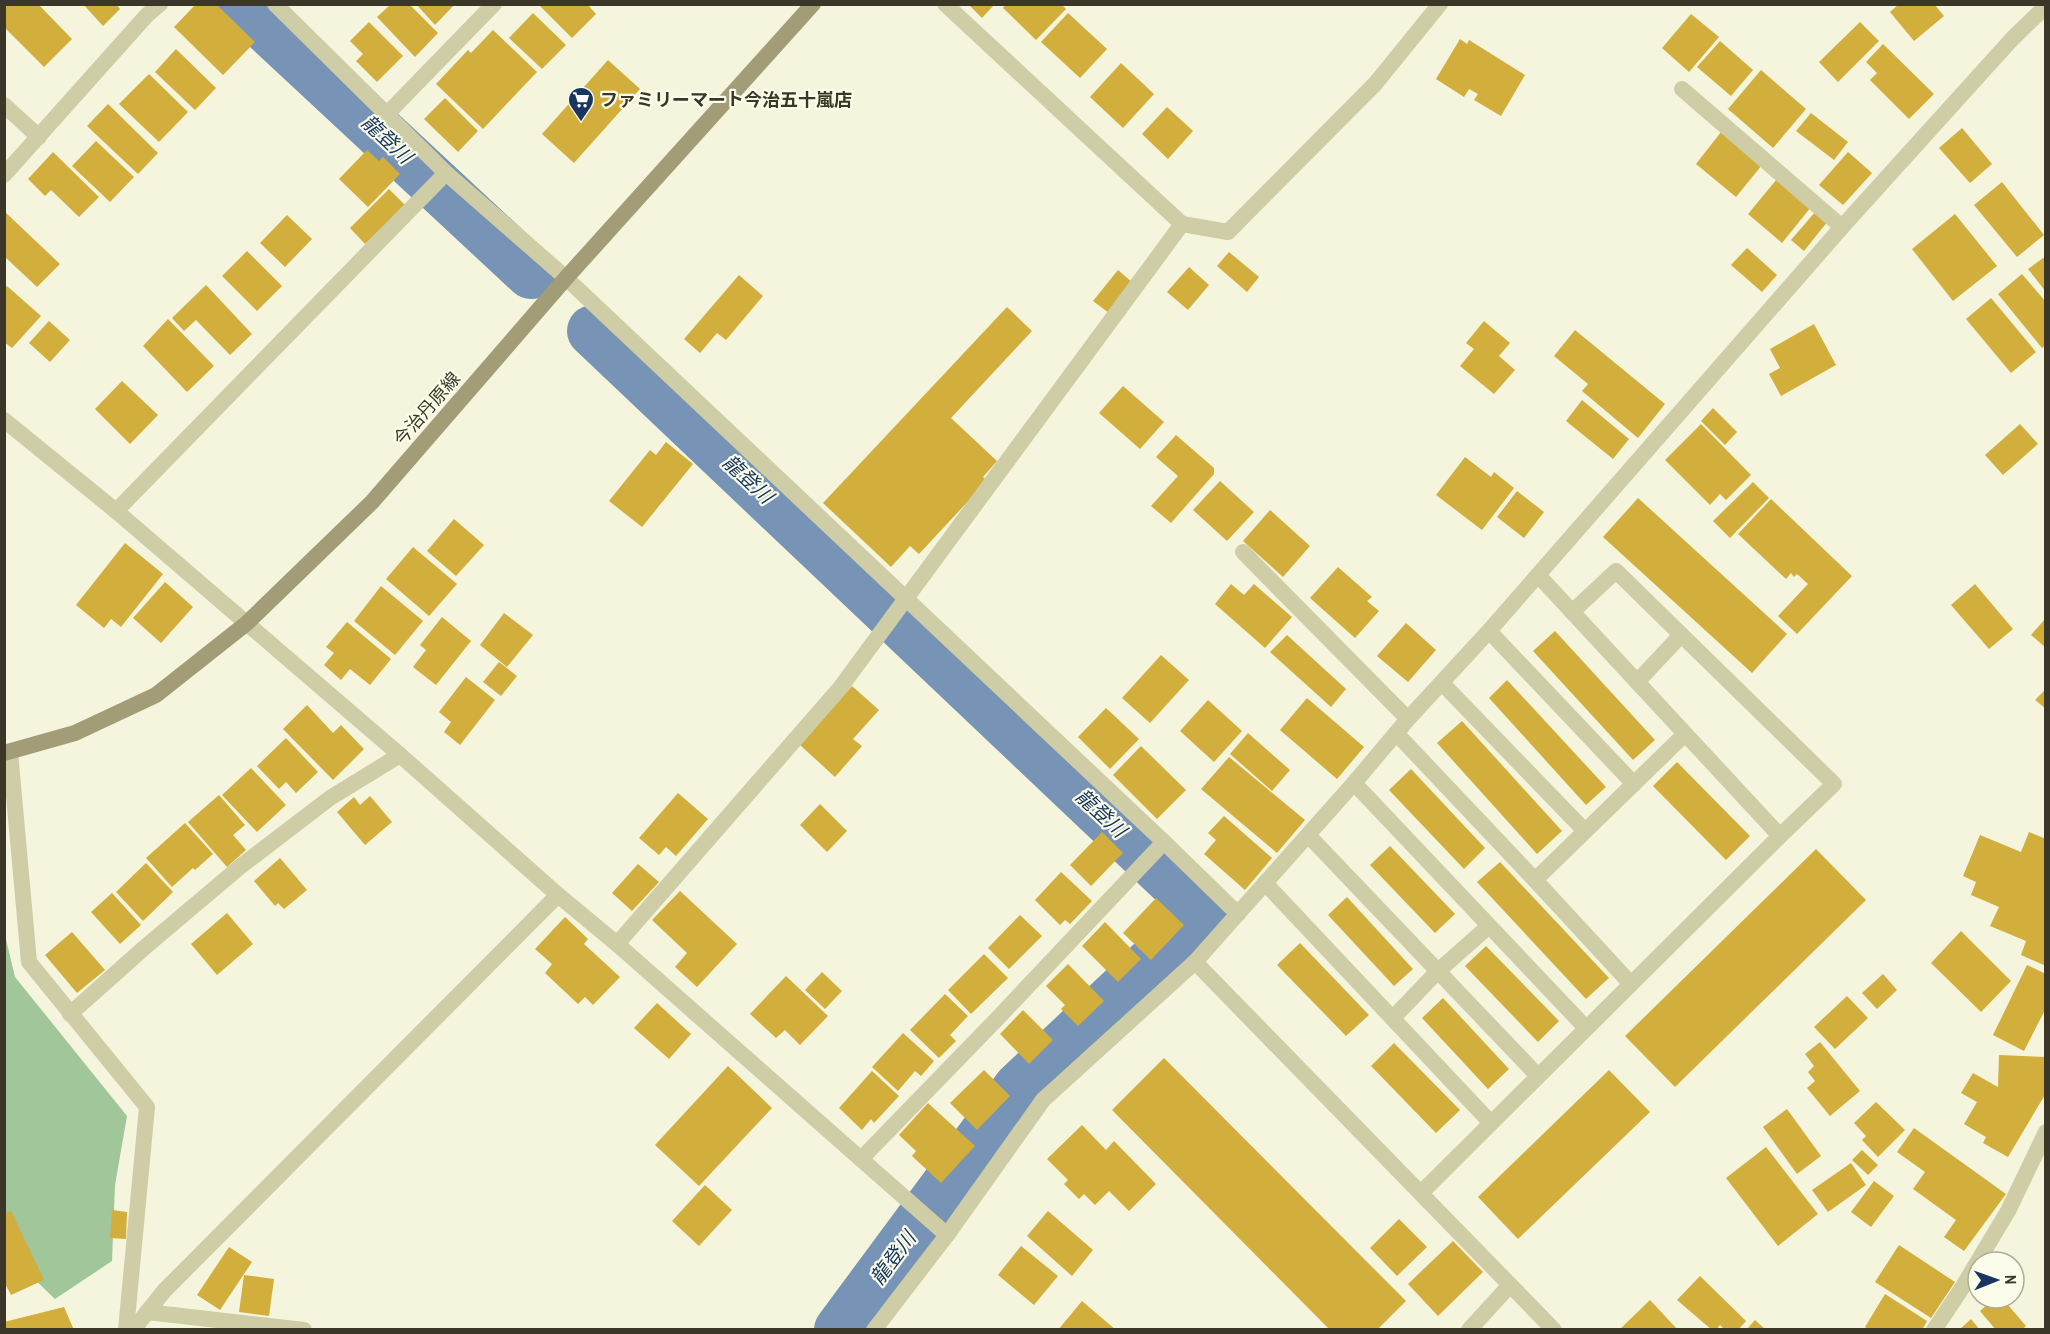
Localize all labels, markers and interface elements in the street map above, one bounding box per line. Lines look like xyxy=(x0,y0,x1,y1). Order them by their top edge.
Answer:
supermarket icon: ファミリーマート今治五十嵐店 xyxy=(566,85,596,123)
place label: ファミリーマート今治五十嵐店 xyxy=(600,87,852,112)
water label: 龍登川 xyxy=(356,108,420,170)
street label: 今治丹原線 xyxy=(388,367,466,451)
water label: 龍登川 xyxy=(717,448,781,510)
water label: 龍登川 xyxy=(1070,782,1134,844)
water label: 龍登川 xyxy=(864,1224,923,1290)
north arrow xyxy=(1966,1250,2026,1310)
text: N xyxy=(2000,1275,2022,1285)

